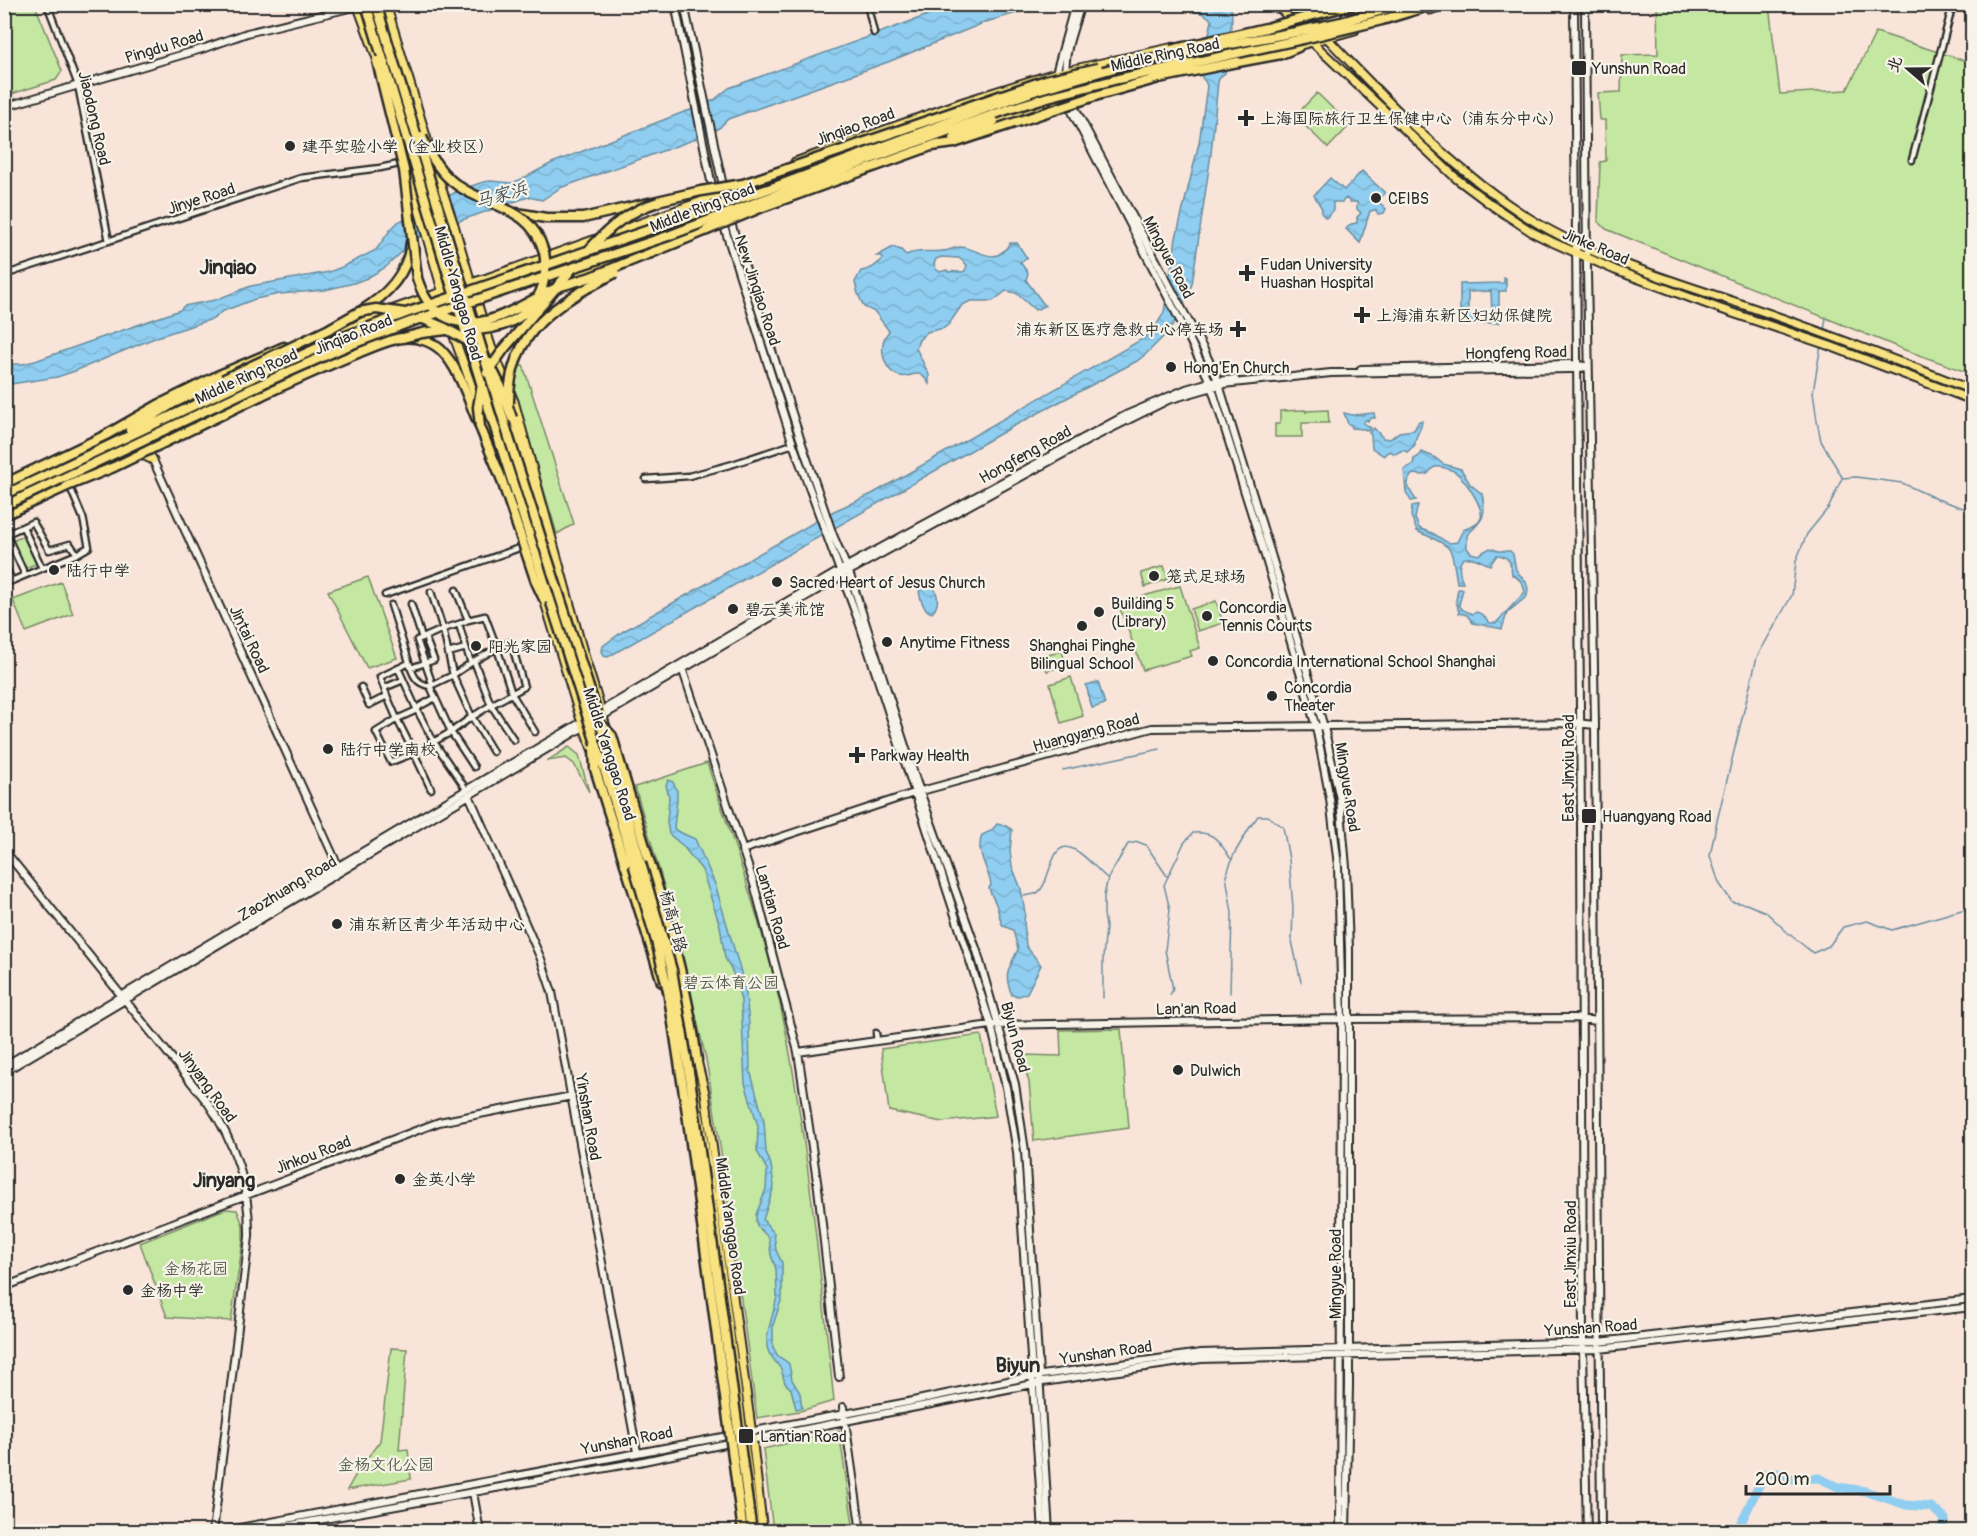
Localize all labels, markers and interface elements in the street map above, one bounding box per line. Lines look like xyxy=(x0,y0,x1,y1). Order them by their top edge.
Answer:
street label: Pingdu Road xyxy=(123,26,206,68)
street label: Middle Ring Road xyxy=(1109,34,1222,76)
north arrow xyxy=(1878,39,1938,99)
text: 北 xyxy=(1883,53,1907,75)
marker: Yunshun Road xyxy=(1570,59,1588,77)
place label: Yunshun Road xyxy=(1591,59,1686,79)
street label: Jiaodong Road xyxy=(73,69,115,167)
street label: Jinqiao Road xyxy=(813,103,897,150)
marker: 上海国际旅行卫生保健中心（浦东分中心） xyxy=(1237,109,1255,127)
place label: 上海国际旅行卫生保健中心（浦东分中心） xyxy=(1260,109,1564,129)
place label: 建平实验小学（金业校区） xyxy=(302,137,494,157)
marker: 建平实验小学（金业校区） xyxy=(283,139,297,153)
water label: 马家浜 xyxy=(472,177,531,214)
street label: Jinye Road xyxy=(165,179,238,219)
street label: Middle Ring Road xyxy=(647,179,758,237)
place label: CEIBS xyxy=(1388,189,1429,209)
marker: CEIBS xyxy=(1369,191,1383,205)
street label: Mingyue Road xyxy=(1138,213,1198,302)
street label: Middle Yanggao Road xyxy=(429,224,487,363)
street label: Jinke Road xyxy=(1559,224,1632,270)
street label: New Jinqiao Road xyxy=(730,232,784,348)
district label: Jinqiao xyxy=(199,255,257,280)
place label: Fudan University Huashan Hospital xyxy=(1260,255,1374,293)
marker: Fudan University Huashan Hospital xyxy=(1238,264,1256,282)
marker: 上海浦东新区妇幼保健院 xyxy=(1353,306,1371,324)
place label: 上海浦东新区妇幼保健院 xyxy=(1376,306,1552,326)
street label: Jinqiao Road xyxy=(311,310,395,360)
place label: 浦东新区医疗急救中心停车场 xyxy=(1016,320,1224,340)
marker: 浦东新区医疗急救中心停车场 xyxy=(1229,320,1247,338)
street label: Hongfeng Road xyxy=(1465,342,1567,364)
street label: Middle Ring Road xyxy=(192,344,301,409)
place label: Hong'En Church xyxy=(1183,358,1289,378)
marker: Hong'En Church xyxy=(1164,360,1178,374)
street label: Hongfeng Road xyxy=(976,421,1075,488)
place label: 陆行中学 xyxy=(66,561,130,581)
marker: 陆行中学 xyxy=(47,563,61,577)
place label: 笼式足球场 xyxy=(1166,567,1246,587)
marker: 笼式足球场 xyxy=(1147,569,1161,583)
place label: Sacred Heart of Jesus Church xyxy=(789,573,985,593)
marker: Sacred Heart of Jesus Church xyxy=(770,575,784,589)
place label: Building 5 (Library) xyxy=(1111,594,1175,632)
place label: Concordia Tennis Courts xyxy=(1219,598,1312,636)
place label: 碧云美术馆 xyxy=(745,600,825,620)
street label: Jintai Road xyxy=(225,602,273,677)
marker: 碧云美术馆 xyxy=(726,602,740,616)
marker: Building 5 (Library) xyxy=(1092,605,1106,619)
marker: Concordia Tennis Courts xyxy=(1200,609,1214,623)
marker: Shanghai Pinghe Bilingual School xyxy=(1075,619,1089,633)
place label: Anytime Fitness xyxy=(899,633,1010,653)
marker: Anytime Fitness xyxy=(880,635,894,649)
place label: Shanghai Pinghe Bilingual School xyxy=(1029,636,1135,674)
place label: 阳光家园 xyxy=(488,637,552,657)
marker: 阳光家园 xyxy=(469,639,483,653)
place label: Concordia International School Shanghai xyxy=(1225,652,1495,672)
marker: Concordia International School Shanghai xyxy=(1206,654,1220,668)
place label: Concordia Theater xyxy=(1284,678,1352,716)
street label: Middle Yanggao Road xyxy=(578,685,640,823)
marker: Concordia Theater xyxy=(1265,689,1279,703)
street label: Huangyang Road xyxy=(1031,709,1142,757)
street label: East Jinxiu Road xyxy=(1559,714,1579,822)
place label: 陆行中学南校 xyxy=(340,740,436,760)
street label: Mingyue Road xyxy=(1330,741,1364,834)
marker: 陆行中学南校 xyxy=(321,742,335,756)
marker: Parkway Health xyxy=(848,746,866,764)
place label: Parkway Health xyxy=(870,746,969,766)
marker: Huangyang Road xyxy=(1580,807,1598,825)
place label: Huangyang Road xyxy=(1602,807,1712,827)
street label: Zaozhuang Road xyxy=(235,852,340,926)
street label: Lantian Road xyxy=(750,863,794,952)
street label: 杨高中路 xyxy=(655,888,691,955)
place label: 浦东新区青少年活动中心 xyxy=(349,915,525,935)
marker: 浦东新区青少年活动中心 xyxy=(330,917,344,931)
park label: 碧云体育公园 xyxy=(683,973,779,993)
street label: Lan'an Road xyxy=(1155,998,1237,1020)
street label: Biyun Road xyxy=(996,1000,1034,1075)
street label: Jinyang Road xyxy=(174,1045,241,1126)
place label: Dulwich xyxy=(1190,1061,1241,1081)
marker: Dulwich xyxy=(1171,1063,1185,1077)
street label: Yinshan Road xyxy=(570,1071,605,1162)
street label: Jinkou Road xyxy=(273,1131,354,1178)
street label: Middle Yanggao Road xyxy=(710,1156,750,1296)
district label: Jinyang xyxy=(193,1168,255,1193)
place label: 金英小学 xyxy=(412,1170,476,1190)
marker: 金英小学 xyxy=(393,1172,407,1186)
street label: East Jinxiu Road xyxy=(1561,1200,1581,1308)
street label: Mingyue Road xyxy=(1326,1229,1346,1319)
park label: 金杨花园 xyxy=(164,1259,228,1279)
place label: 金杨中学 xyxy=(140,1281,204,1301)
marker: 金杨中学 xyxy=(121,1283,135,1297)
street label: Yunshan Road xyxy=(1543,1315,1638,1341)
street label: Yunshan Road xyxy=(1058,1337,1154,1369)
district label: Biyun xyxy=(996,1353,1040,1378)
street label: Yunshan Road xyxy=(579,1422,675,1460)
marker: Lantian Road xyxy=(737,1427,755,1445)
place label: Lantian Road xyxy=(760,1427,847,1447)
park label: 金杨文化公园 xyxy=(338,1455,434,1475)
scale bar xyxy=(1746,1458,1890,1496)
text: 200 m xyxy=(1755,1468,1810,1491)

